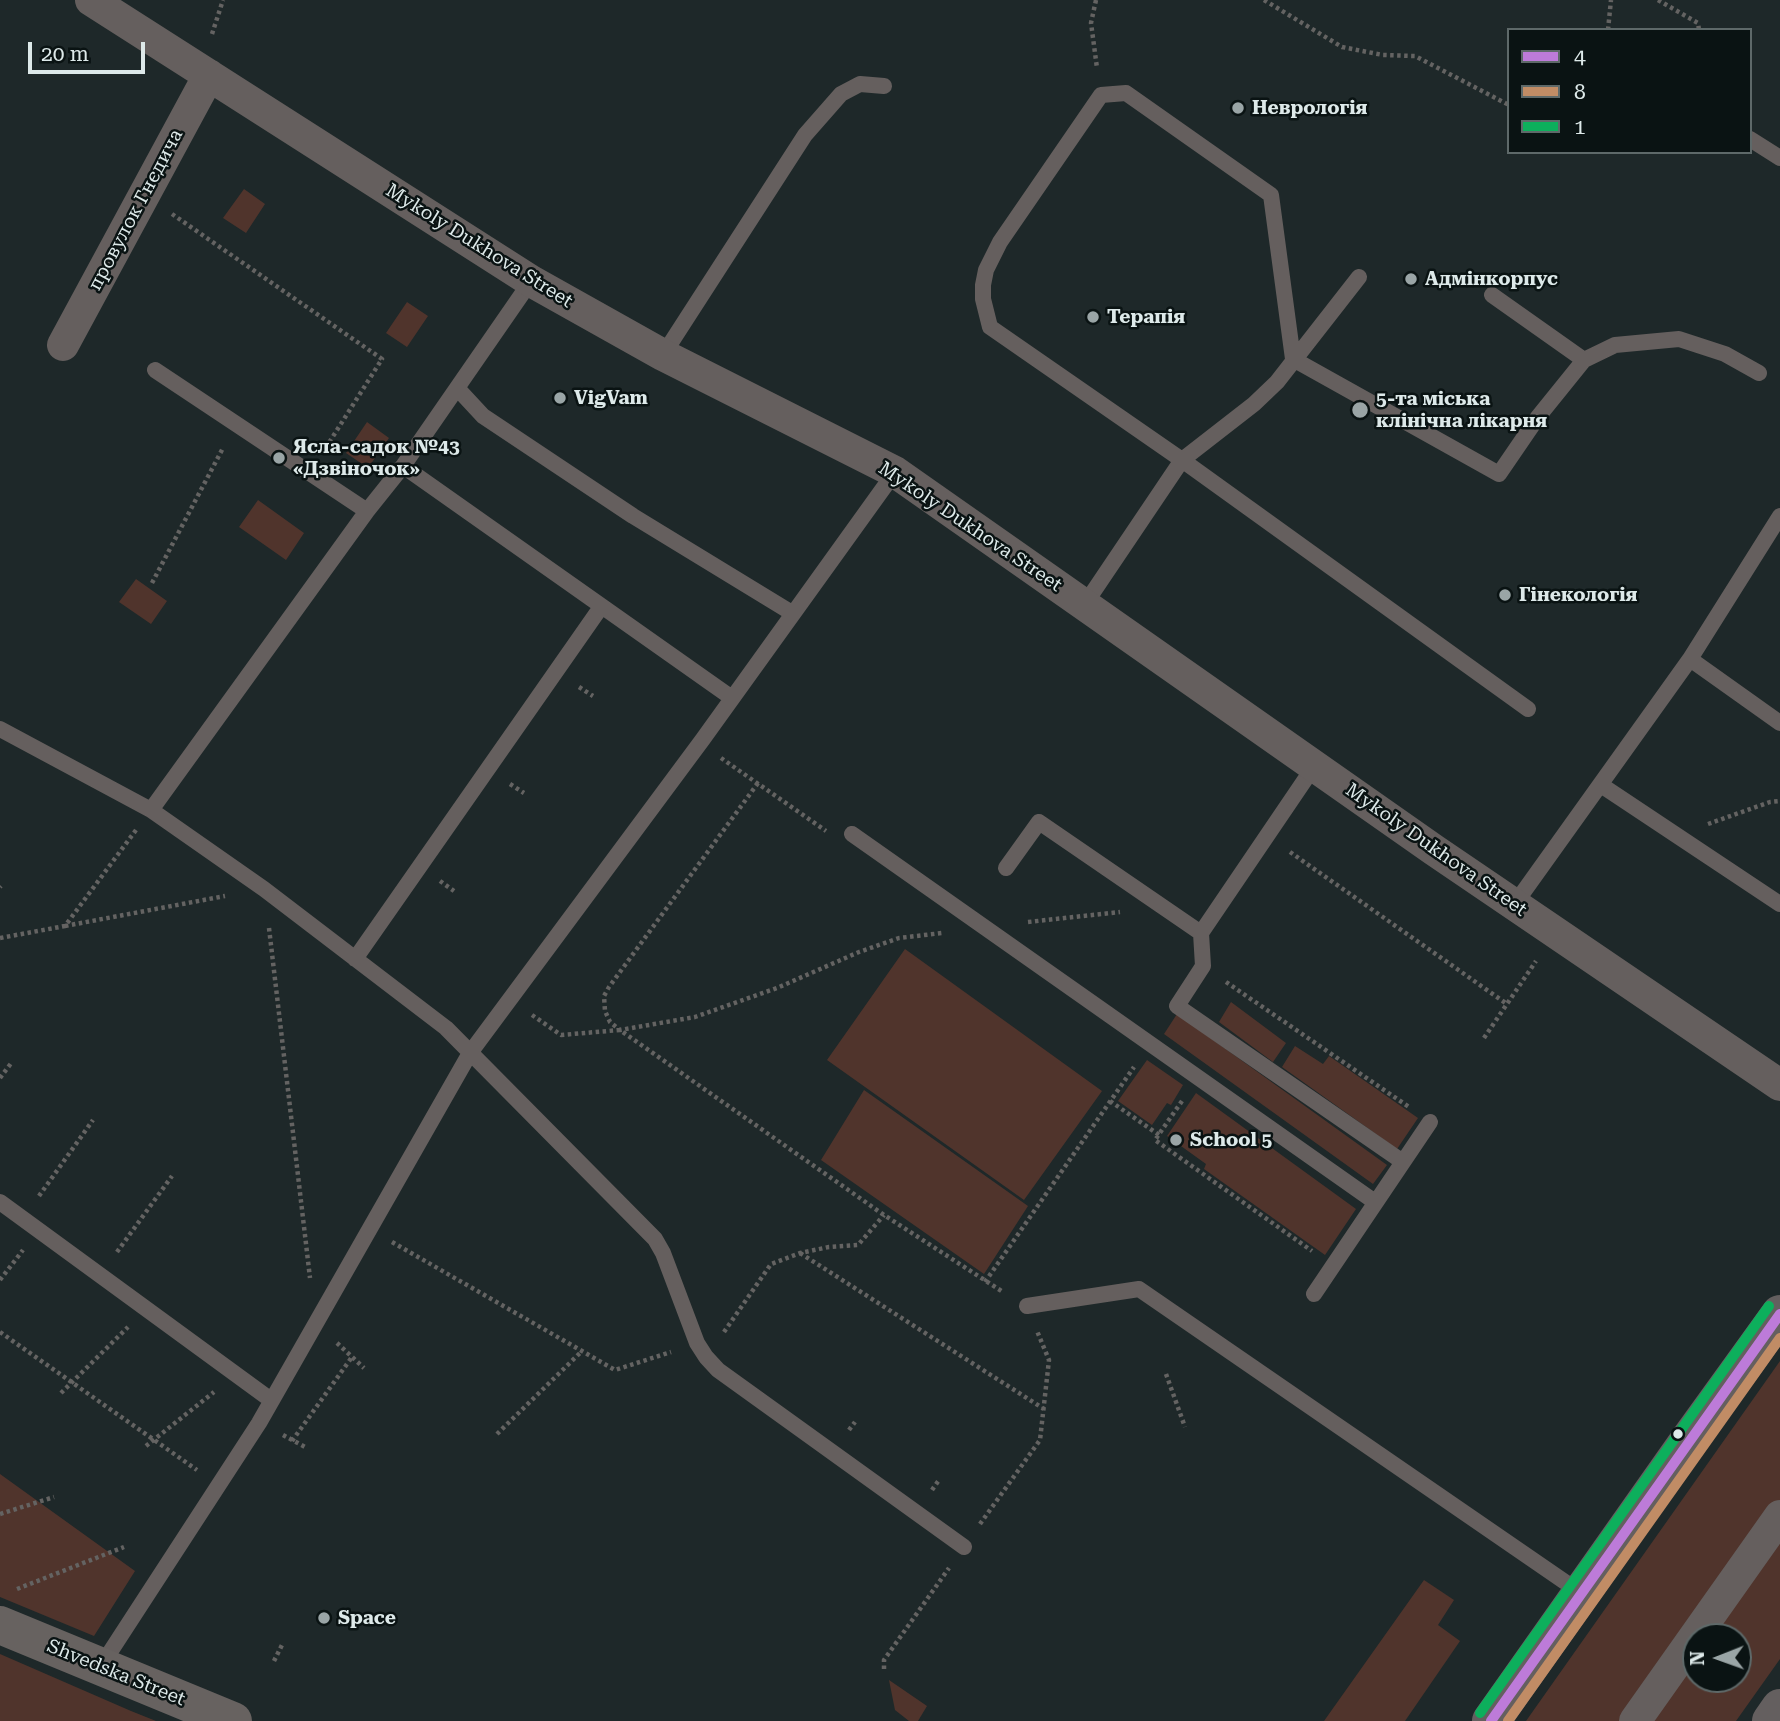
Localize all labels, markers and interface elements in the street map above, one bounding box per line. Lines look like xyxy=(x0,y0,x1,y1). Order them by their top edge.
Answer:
scale bar xyxy=(32,28,149,72)
legend xyxy=(1507,28,1752,154)
text: 20 m xyxy=(41,42,89,66)
text: 4 xyxy=(1574,45,1586,69)
text: 8 xyxy=(1574,80,1586,104)
place label: Неврологія xyxy=(1252,97,1367,119)
marker: Неврологія xyxy=(1230,100,1246,116)
text: 1 xyxy=(1574,115,1586,139)
street label: провулок Гнєдича xyxy=(84,126,188,294)
street label: Mykoly Dukhova Street xyxy=(381,179,577,313)
place label: Адмінкорпус xyxy=(1425,268,1558,290)
marker: Адмінкорпус xyxy=(1403,271,1419,287)
place label: Терапія xyxy=(1107,306,1185,328)
marker: Терапія xyxy=(1085,309,1101,325)
place label: VigVam xyxy=(574,387,648,409)
place label: 5-та міська клінічна лікарня xyxy=(1376,388,1547,432)
marker: VigVam xyxy=(552,390,568,406)
marker: 5-та міська клінічна лікарня xyxy=(1350,400,1370,420)
place label: Ясла-садок №43 «Дзвіночок» xyxy=(293,436,460,480)
marker: Ясла-садок №43 «Дзвіночок» xyxy=(271,450,287,466)
street label: Mykoly Dukhova Street xyxy=(874,457,1066,597)
place label: Гінекологія xyxy=(1519,584,1637,606)
marker: Гінекологія xyxy=(1497,587,1513,603)
street label: Mykoly Dukhova Street xyxy=(1341,779,1531,921)
place label: School 5 xyxy=(1190,1129,1272,1151)
marker: School 5 xyxy=(1168,1132,1184,1148)
unlabelled marker xyxy=(1671,1427,1685,1441)
place label: Space xyxy=(338,1607,396,1629)
marker: Space xyxy=(316,1610,332,1626)
north arrow xyxy=(1682,1623,1752,1693)
street label: Shvedska Street xyxy=(43,1635,189,1711)
text: N xyxy=(1686,1651,1709,1666)

